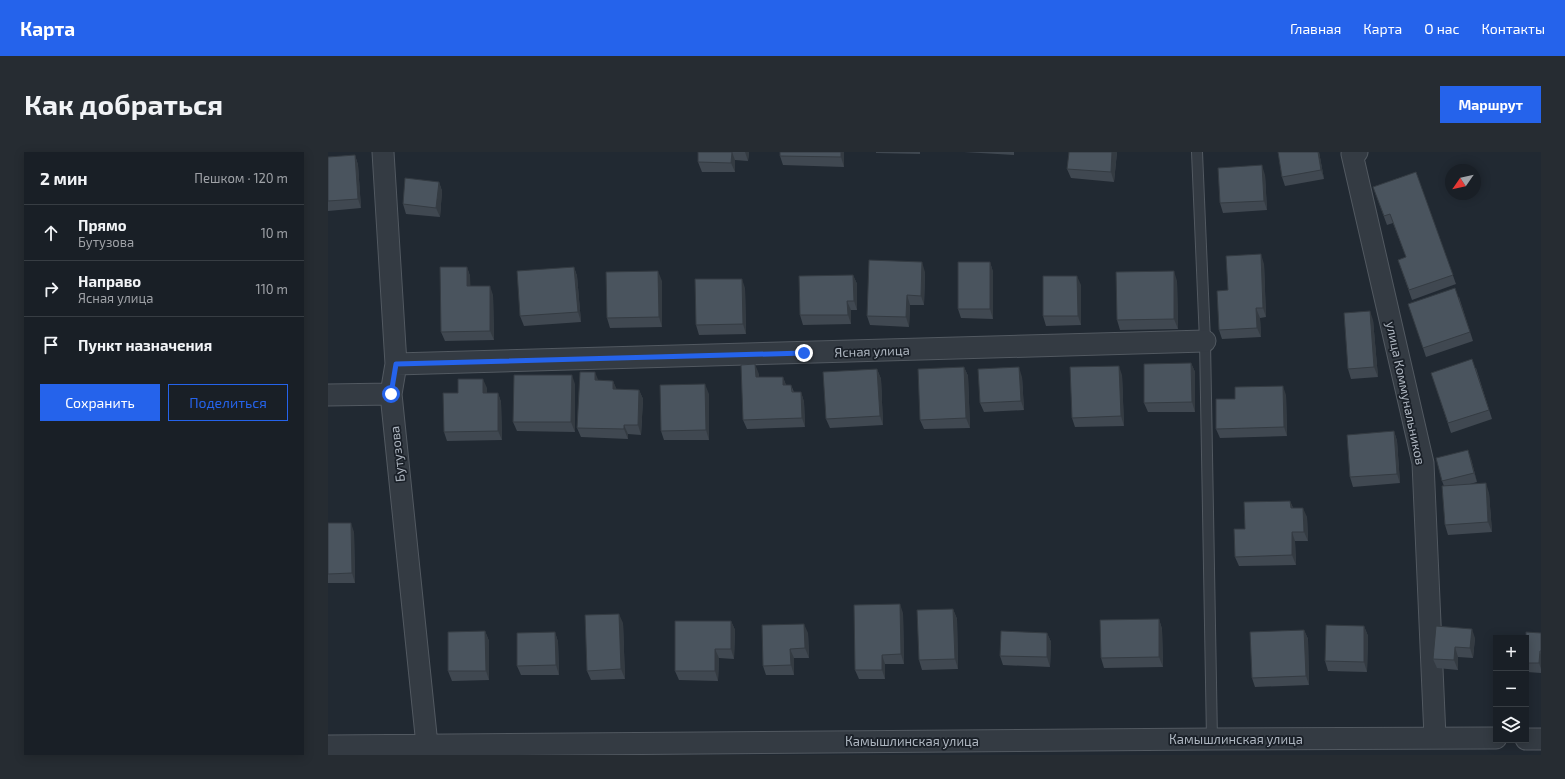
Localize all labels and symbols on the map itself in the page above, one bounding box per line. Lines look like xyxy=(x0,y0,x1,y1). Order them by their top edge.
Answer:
north arrow xyxy=(1445,164,1481,200)
street label: улица Коммунальников xyxy=(1383,320,1429,466)
street label: Ясная улица xyxy=(834,342,910,360)
route end xyxy=(795,344,813,362)
route start xyxy=(382,385,400,403)
street label: Бутузова xyxy=(386,425,408,483)
street label: Камышлинская улица xyxy=(1169,731,1303,747)
street label: Камышлинская улица xyxy=(845,733,979,749)

